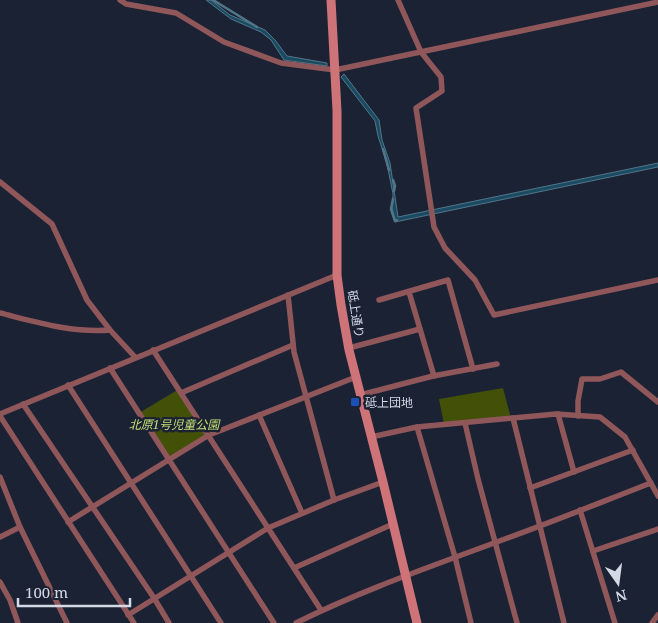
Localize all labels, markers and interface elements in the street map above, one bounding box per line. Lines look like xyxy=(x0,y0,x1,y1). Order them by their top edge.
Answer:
street label: 砥上通り xyxy=(344,289,368,339)
place label: 砥上団地 xyxy=(365,394,413,411)
marker: 砥上団地 xyxy=(349,396,361,408)
park label: 北原1号児童公園 xyxy=(129,416,221,433)
north arrow xyxy=(593,558,643,608)
scale bar xyxy=(18,576,130,608)
text: 100 m xyxy=(25,582,68,602)
text: N xyxy=(614,586,629,607)

